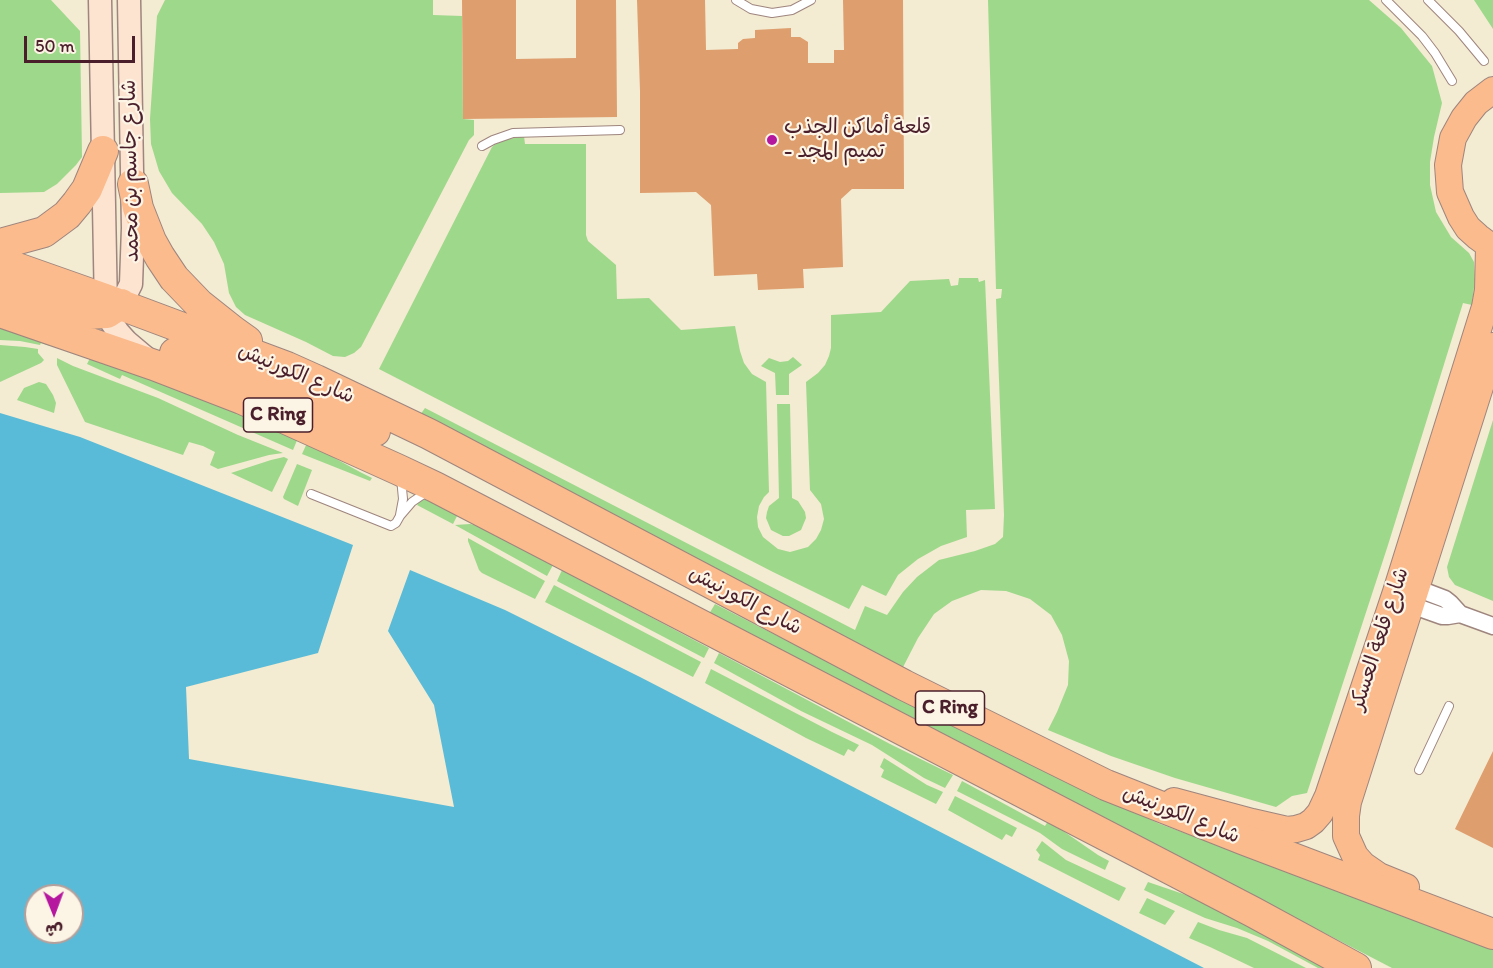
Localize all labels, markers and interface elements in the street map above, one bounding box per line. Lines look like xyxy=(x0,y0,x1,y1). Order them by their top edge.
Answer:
scale bar xyxy=(27,24,138,62)
text: 50 m xyxy=(35,35,75,57)
street label: شارع جاسم بن محمد xyxy=(117,79,145,263)
place label: قلعة أماكن الجذب - تميم المجد xyxy=(784,115,931,165)
marker: قلعة أماكن الجذب - تميم المجد xyxy=(765,133,779,147)
street label: شارع الكورنيش xyxy=(234,338,358,410)
road number: C Ring xyxy=(244,398,312,432)
street label: شارع الكورنيش xyxy=(684,561,806,641)
street label: شارع قلعة العسكر xyxy=(1345,565,1415,713)
road number: C Ring xyxy=(916,691,984,725)
street label: شارع الكورنيش xyxy=(1119,780,1243,850)
north arrow xyxy=(24,884,84,944)
text: ش xyxy=(45,921,63,940)

